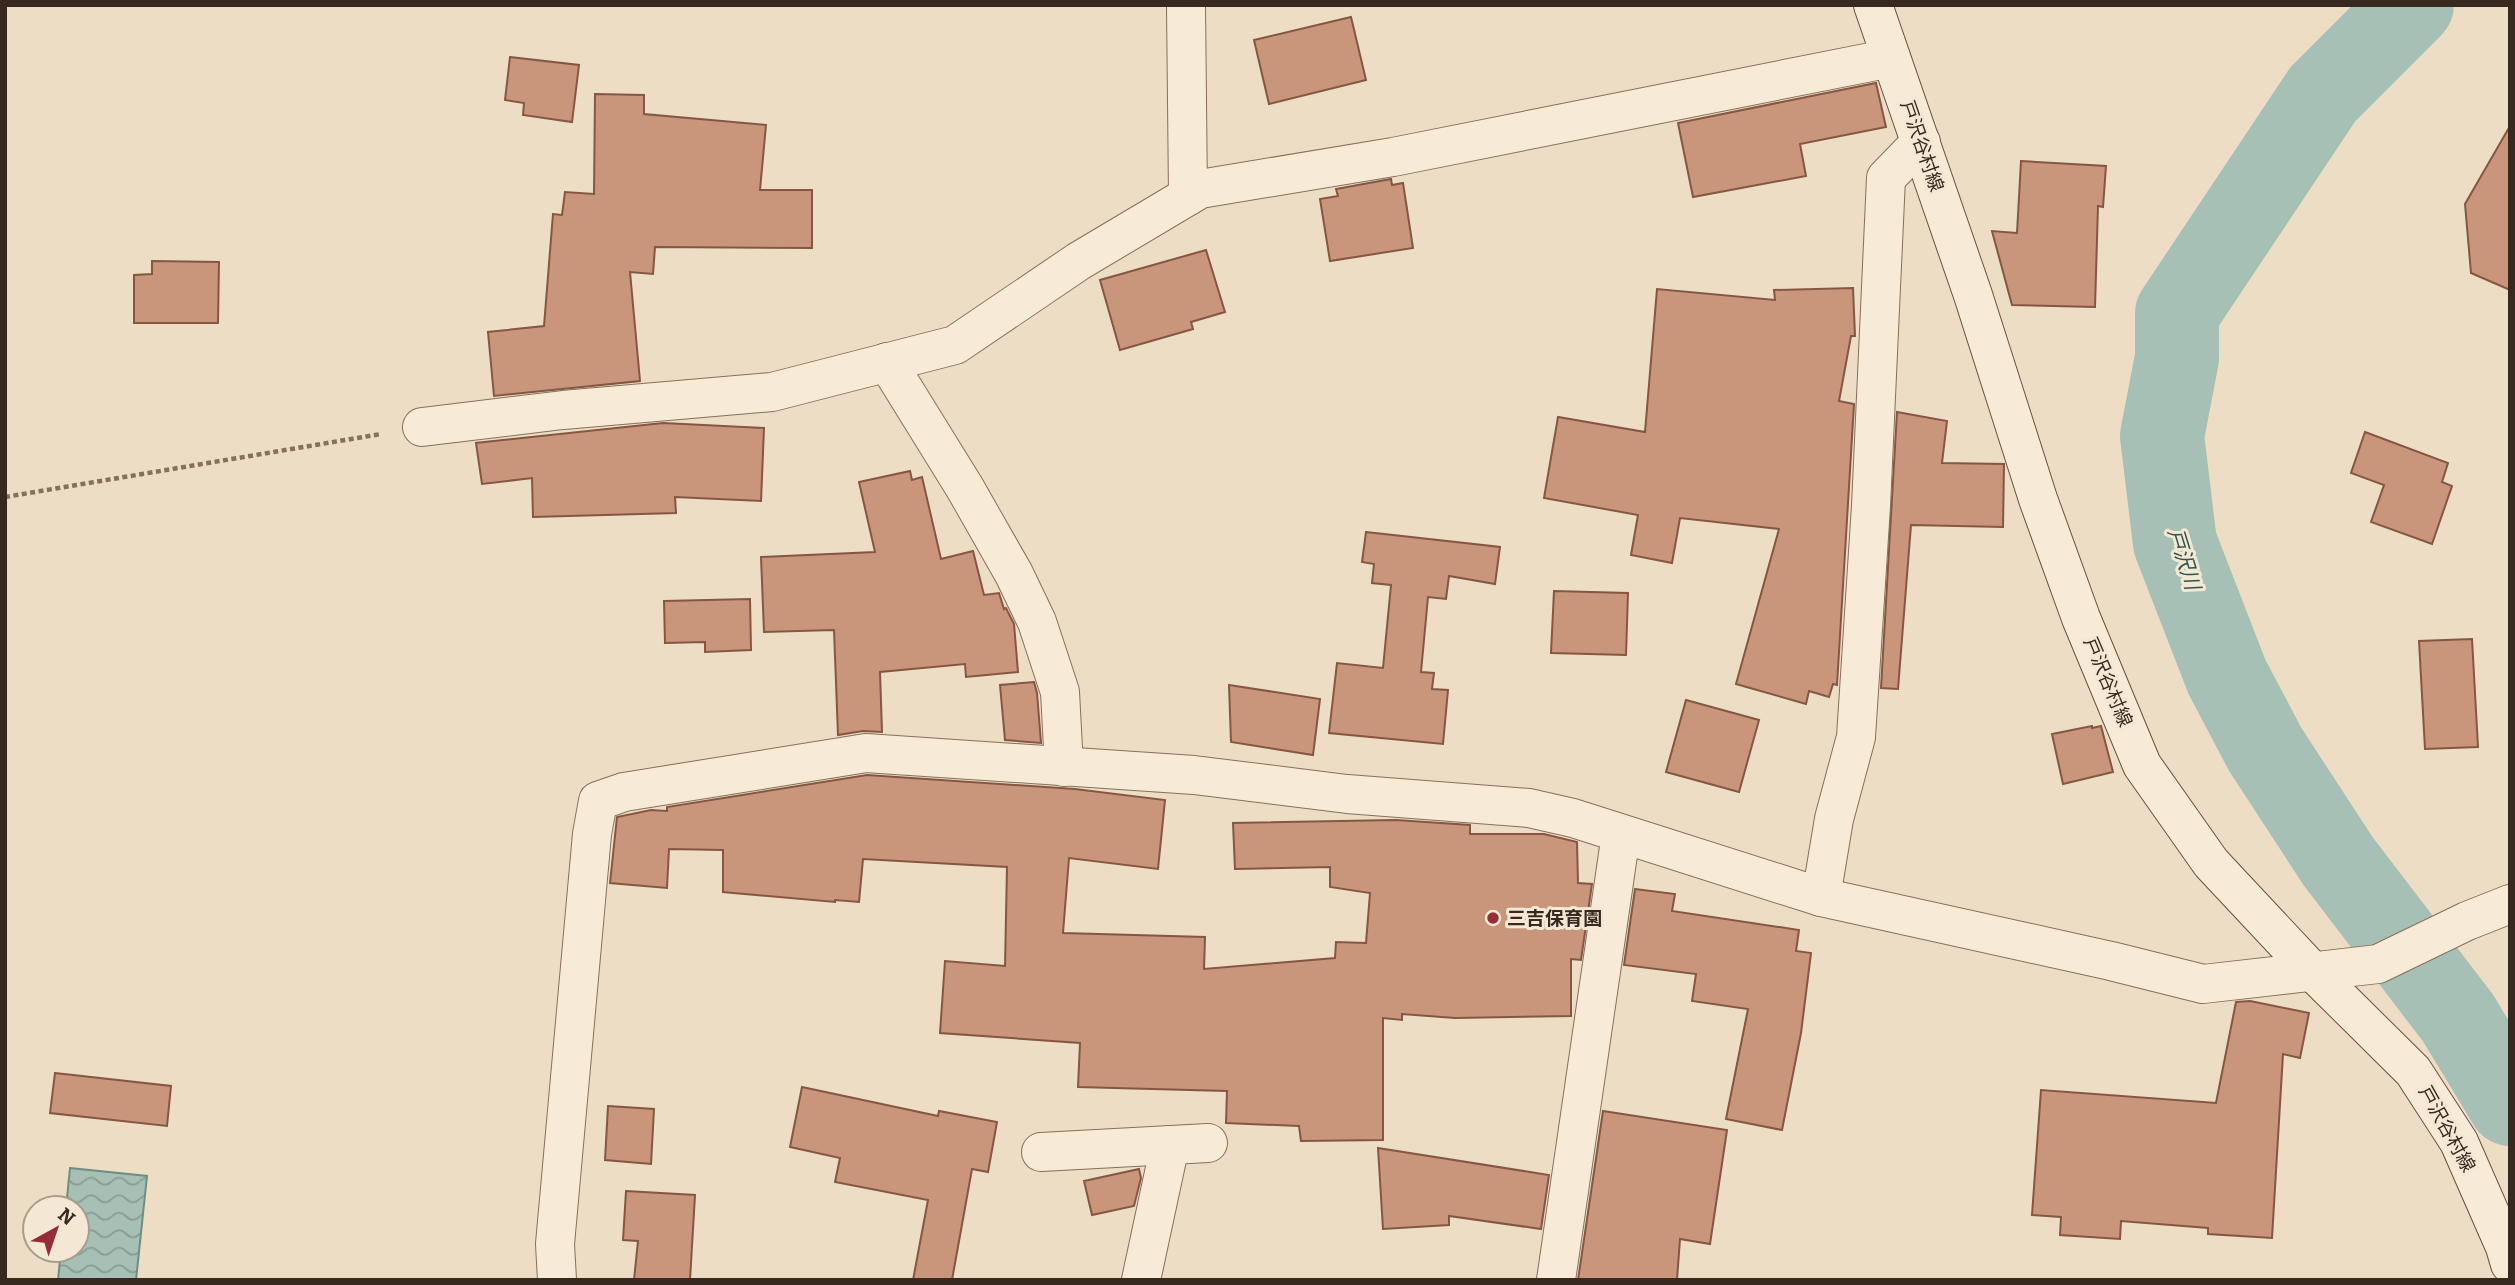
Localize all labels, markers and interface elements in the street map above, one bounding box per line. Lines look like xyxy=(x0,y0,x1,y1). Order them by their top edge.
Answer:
street label: 戸沢谷村線 xyxy=(1896,97,1948,195)
water label: 戸沢川 xyxy=(2162,525,2206,595)
street label: 戸沢谷村線 xyxy=(2079,634,2137,730)
place label: 三吉保育園 xyxy=(1507,907,1602,930)
marker: 三吉保育園 xyxy=(1485,910,1501,926)
street label: 戸沢谷村線 xyxy=(2414,1082,2480,1176)
north arrow xyxy=(21,1194,91,1264)
text: N xyxy=(54,1203,80,1230)

